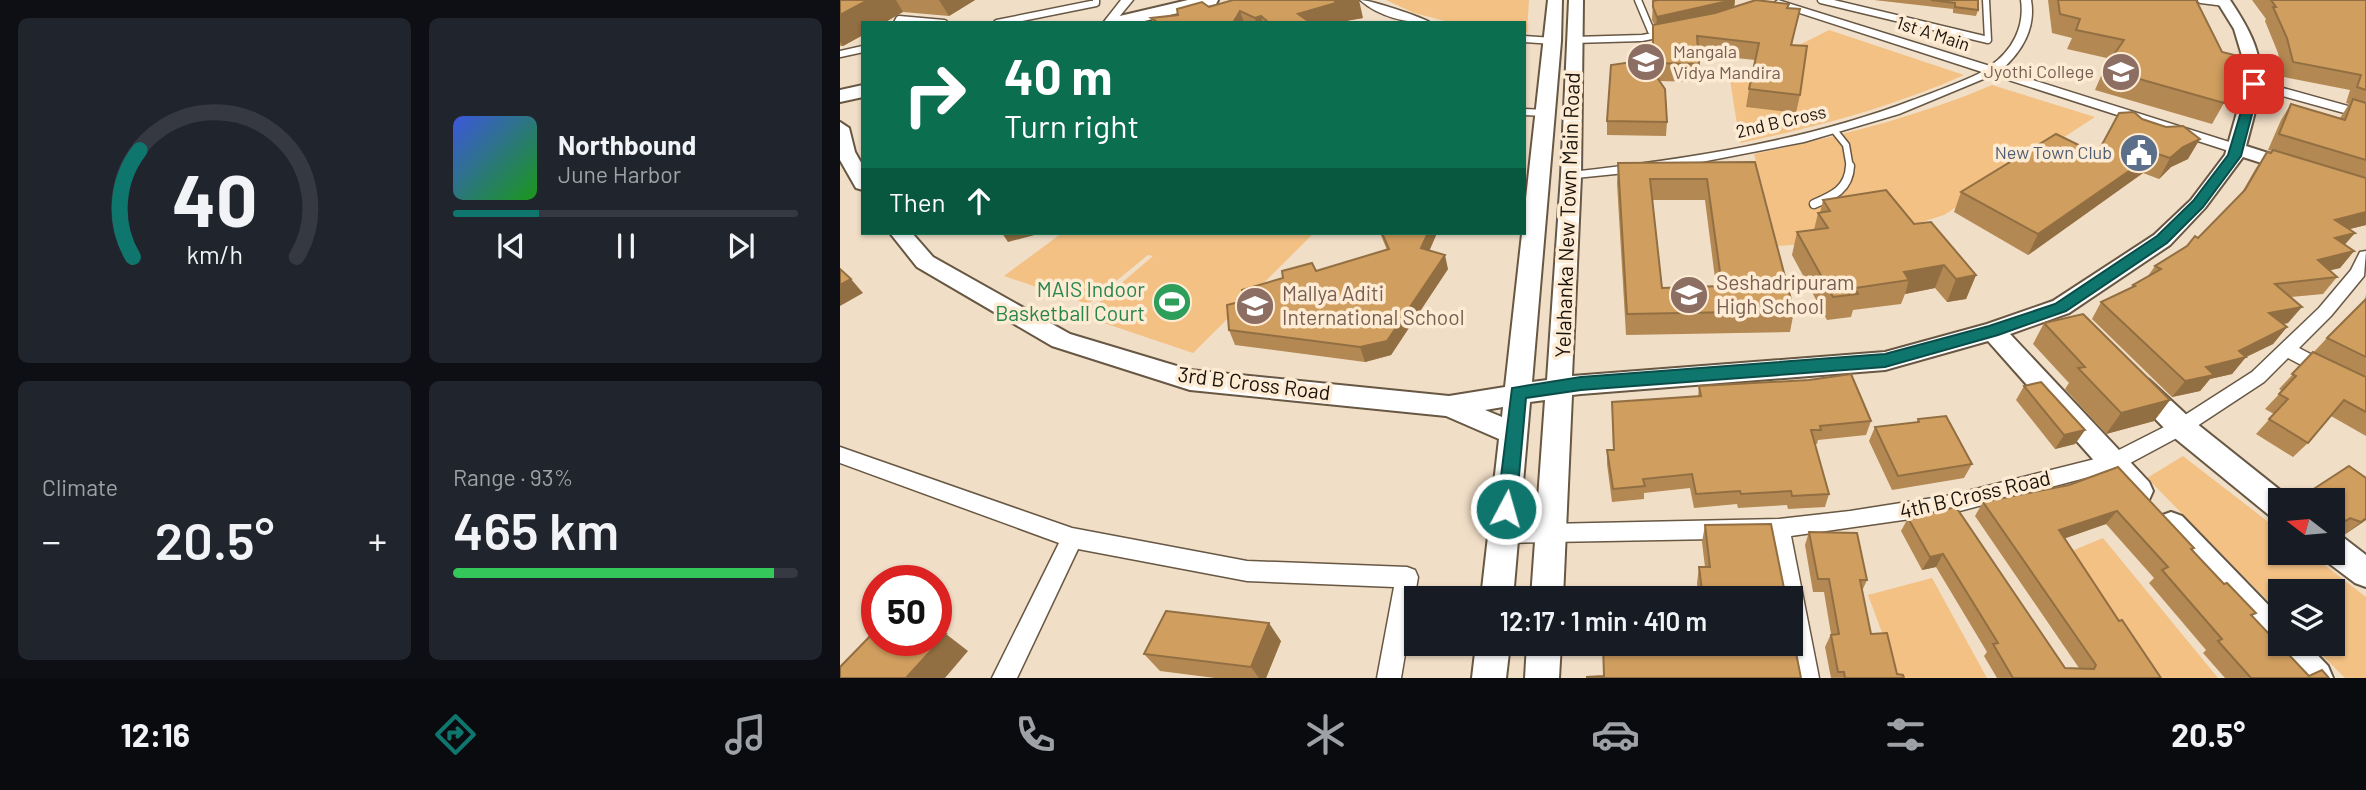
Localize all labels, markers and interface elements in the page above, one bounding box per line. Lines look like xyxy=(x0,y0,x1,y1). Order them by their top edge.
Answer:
street label: 1st A Main xyxy=(1894,11,1973,55)
place label: Mangala Vidya Mandira xyxy=(1673,40,1781,83)
school or university icon: Mangala Vidya Mandira xyxy=(1625,41,1667,83)
text: 40 m xyxy=(1004,46,1112,105)
icon: right xyxy=(889,49,980,140)
school or university icon: Jyothi College xyxy=(2100,51,2142,93)
pin xyxy=(2224,54,2284,114)
place label: Jyothi College xyxy=(1984,60,2094,82)
icon: arrive xyxy=(2235,65,2273,103)
street label: Yelahanka New Town Main Road xyxy=(1549,72,1584,358)
street label: 2nd B Cross xyxy=(1734,100,1828,142)
text: Turn right xyxy=(1004,106,1139,144)
text: Northbound xyxy=(558,129,696,160)
public building icon: New Town Club xyxy=(2118,132,2160,174)
place label: New Town Club xyxy=(1995,141,2112,163)
text: 40 xyxy=(172,154,257,242)
text: June Harbor xyxy=(558,160,681,188)
icon: ahead xyxy=(960,182,998,220)
text: Then xyxy=(889,186,946,217)
icon: previous xyxy=(492,227,530,265)
icon: pause xyxy=(607,227,645,265)
icon: next xyxy=(722,227,760,265)
text: km/h xyxy=(186,239,243,269)
place label: Seshadripuram High School xyxy=(1716,269,1854,318)
school or university icon: Seshadripuram High School xyxy=(1668,274,1710,316)
place label: MAIS Indoor Basketball Court xyxy=(995,276,1145,325)
place label: Mallya Aditi International School xyxy=(1282,280,1465,329)
sports icon: MAIS Indoor Basketball Court xyxy=(1151,281,1193,323)
school or university icon: Mallya Aditi International School xyxy=(1234,285,1276,327)
street label: 3rd B Cross Road xyxy=(1176,361,1332,404)
text: Range · 93% xyxy=(453,463,573,491)
street label: 4th B Cross Road xyxy=(1897,464,2053,523)
position arrow xyxy=(1469,472,1543,546)
text: Climate xyxy=(42,473,118,501)
north arrow xyxy=(2268,488,2345,565)
map controls xyxy=(2268,488,2345,656)
text: 465 km xyxy=(453,498,619,560)
text: 20.5° xyxy=(155,508,274,570)
text: − xyxy=(42,517,61,563)
text: + xyxy=(368,517,387,563)
speed limit sign: 50 xyxy=(861,565,952,656)
button: layers xyxy=(2268,579,2345,656)
text: 12:17 · 1 min · 410 m xyxy=(1500,605,1707,636)
icon: directions xyxy=(431,710,480,759)
icon: music xyxy=(721,710,770,759)
icon: phone xyxy=(1011,710,1060,759)
icon: climate xyxy=(1301,710,1350,759)
icon: car xyxy=(1591,710,1640,759)
icon: filters xyxy=(1881,710,1930,759)
text: 12:16 xyxy=(121,715,190,753)
text: 20.5° xyxy=(2171,715,2245,753)

